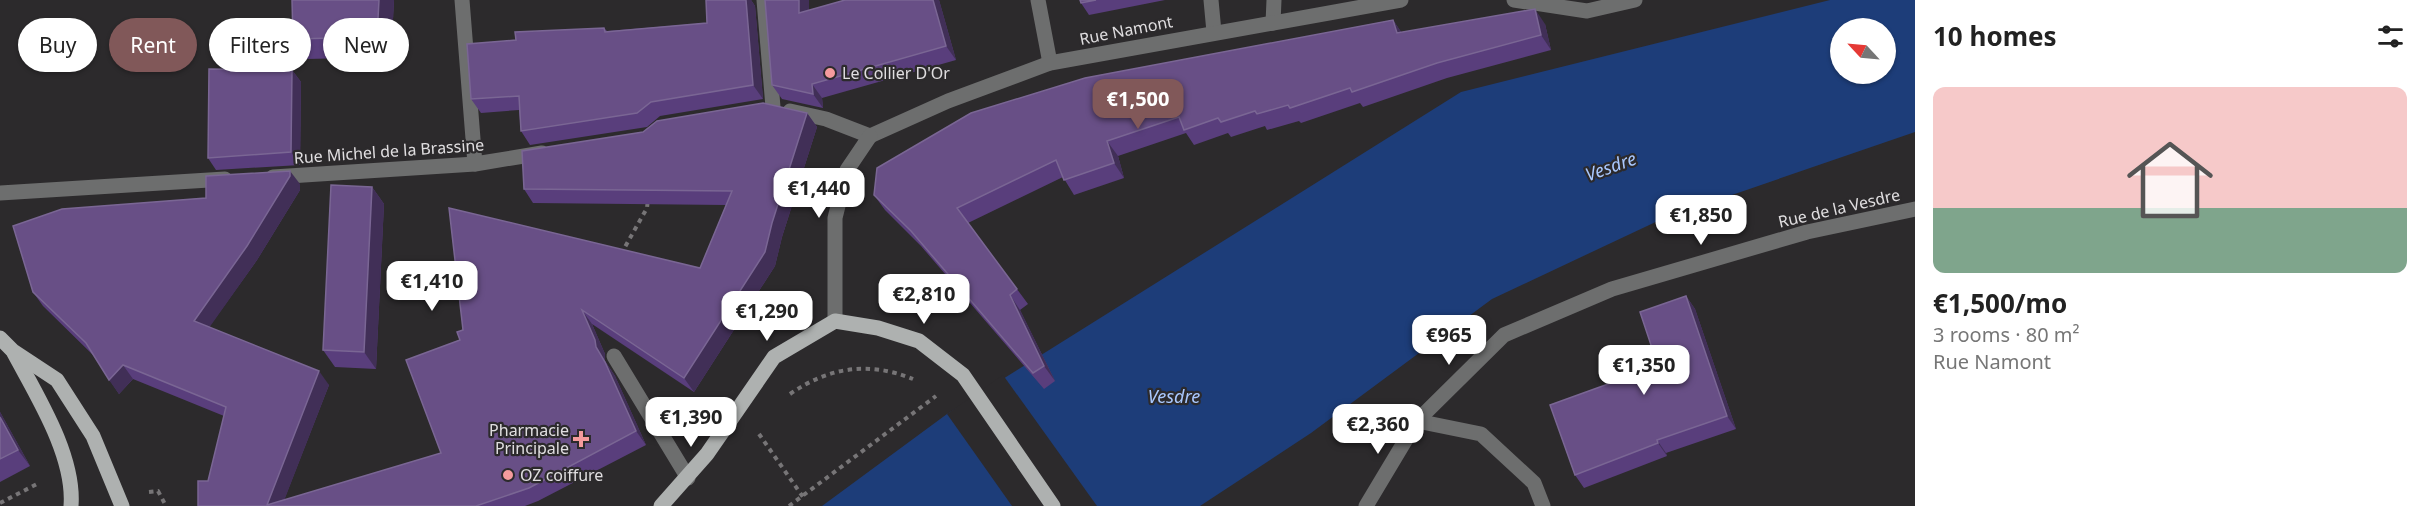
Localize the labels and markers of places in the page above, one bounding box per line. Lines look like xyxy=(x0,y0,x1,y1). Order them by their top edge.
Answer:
place label: Le Collier D'Or xyxy=(842,62,950,84)
marker: Le Collier D'Or xyxy=(823,66,837,80)
pin: €1,500 xyxy=(1089,79,1187,130)
pin: €1,440 xyxy=(770,168,868,219)
pin: €1,850 xyxy=(1652,195,1750,246)
pin: €1,410 xyxy=(383,261,481,312)
pin: €2,810 xyxy=(875,274,973,325)
pin: €1,290 xyxy=(718,291,816,342)
pin: €965 xyxy=(1413,315,1485,366)
pin: €1,350 xyxy=(1595,345,1693,396)
pin: €1,390 xyxy=(642,397,740,448)
pin: €2,360 xyxy=(1329,404,1427,455)
place label: Pharmacie Principale xyxy=(489,419,569,459)
marker: Pharmacie Principale xyxy=(574,432,588,446)
place label: OZ coiffure xyxy=(520,464,603,486)
marker: OZ coiffure xyxy=(501,468,515,482)

